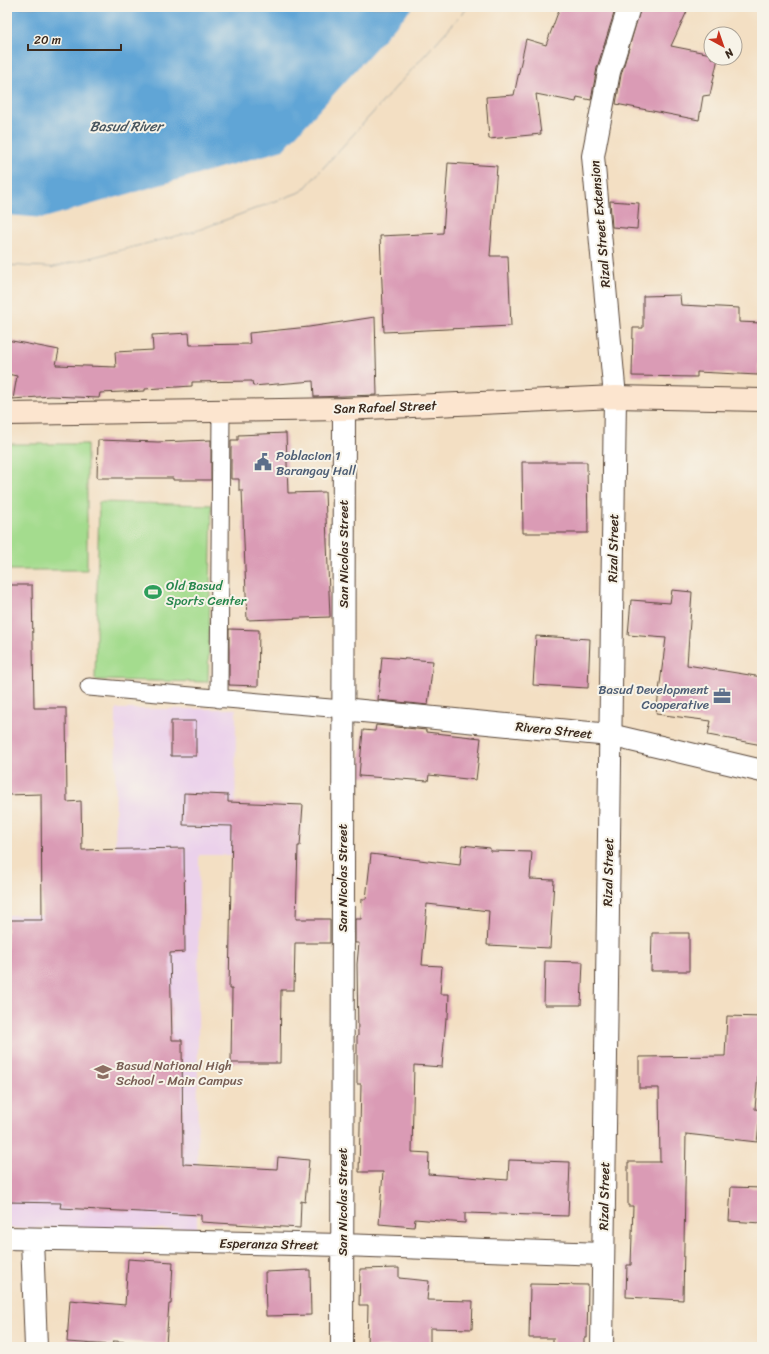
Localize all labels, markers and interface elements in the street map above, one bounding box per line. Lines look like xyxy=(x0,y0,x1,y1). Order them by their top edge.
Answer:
scale bar xyxy=(28,26,121,52)
north arrow xyxy=(703,26,743,66)
text: 20 m xyxy=(34,29,61,51)
text: N xyxy=(720,43,739,63)
water label: Basud River xyxy=(90,114,166,139)
street label: Rizal Street Extension xyxy=(583,159,617,289)
street label: San Rafael Street xyxy=(333,394,438,420)
place label: Poblacion 1 Barangay Hall xyxy=(276,444,356,482)
public building icon: Poblacion 1 Barangay Hall xyxy=(253,452,273,472)
street label: San Nicolas Street xyxy=(332,500,355,608)
street label: Rizal Street xyxy=(601,513,625,583)
place label: Old Basud Sports Center xyxy=(166,574,247,612)
sports icon: Old Basud Sports Center xyxy=(143,582,163,602)
place label: Basud Development Cooperative xyxy=(598,678,709,716)
office icon: Basud Development Cooperative xyxy=(712,686,732,706)
street label: Rivera Street xyxy=(514,715,594,746)
street label: San Nicolas Street xyxy=(331,824,354,932)
street label: Rizal Street xyxy=(596,837,620,907)
place label: Basud National High School - Main Campus xyxy=(116,1054,244,1092)
school or university icon: Basud National High School - Main Campus xyxy=(93,1062,113,1082)
street label: San Nicolas Street xyxy=(331,1148,354,1256)
street label: Rizal Street xyxy=(592,1161,616,1231)
street label: Esperanza Street xyxy=(219,1232,319,1256)

